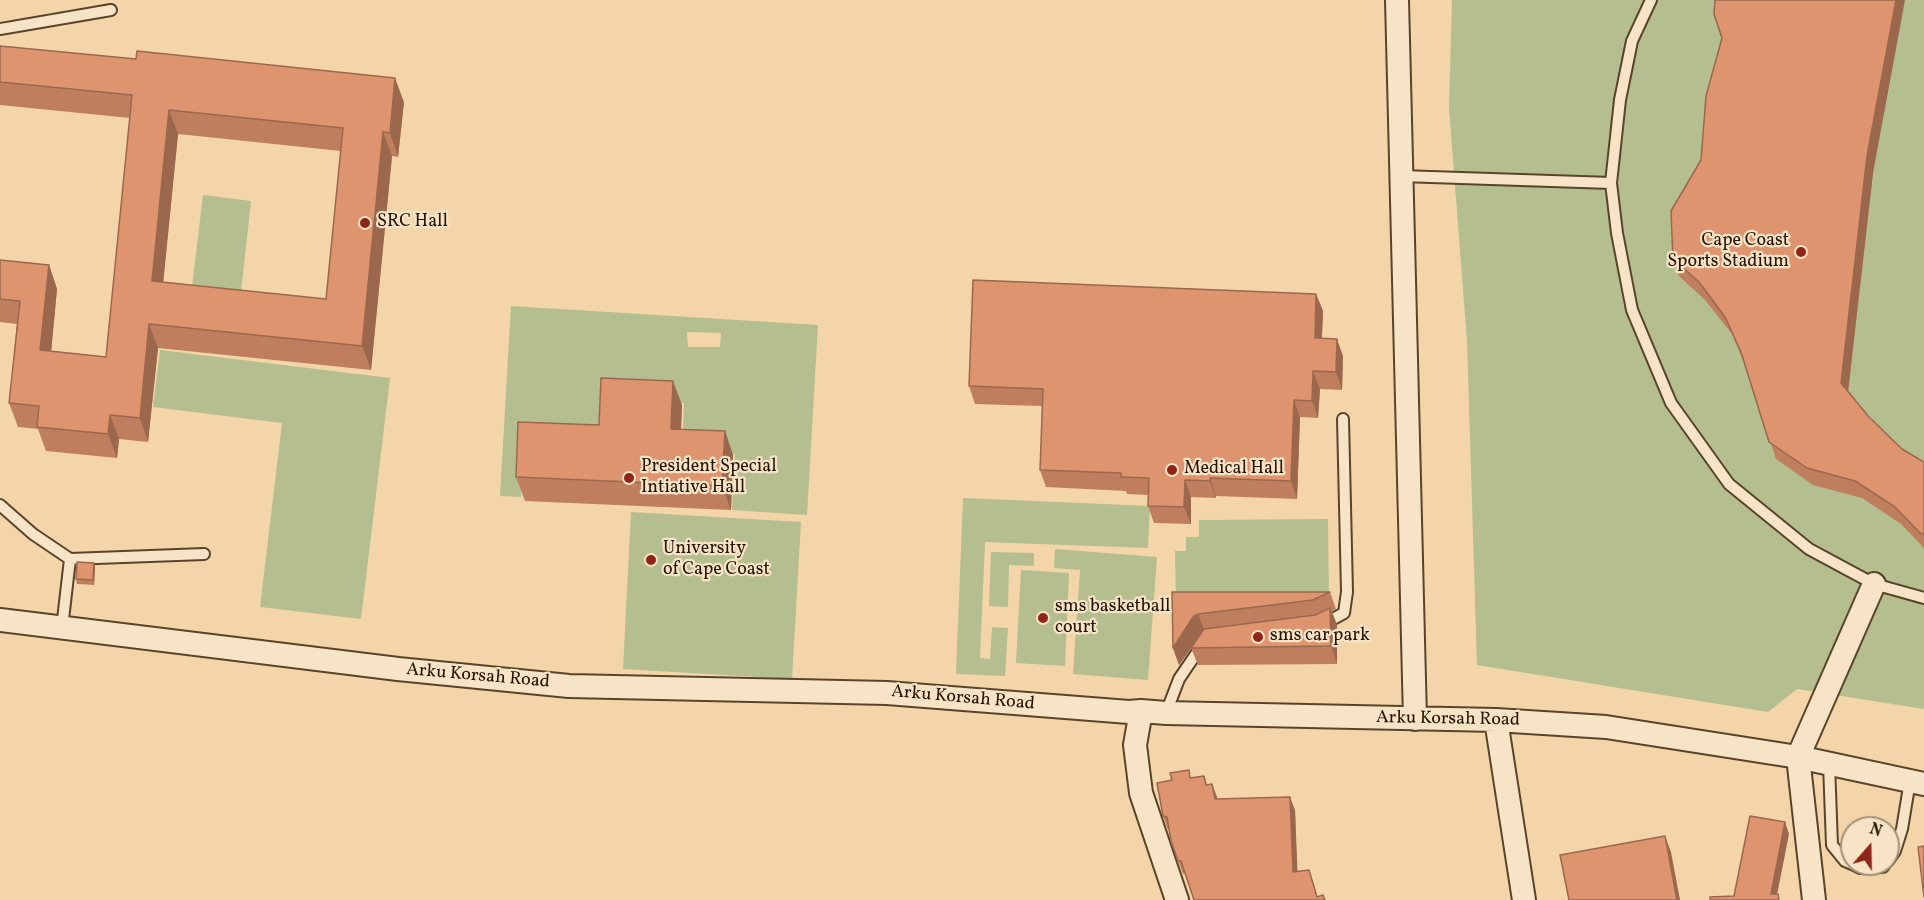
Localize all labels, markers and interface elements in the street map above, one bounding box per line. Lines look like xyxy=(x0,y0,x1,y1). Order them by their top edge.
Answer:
place label: SRC Hall xyxy=(377,212,448,234)
marker: SRC Hall xyxy=(358,216,372,230)
place label: Cape Coast Sports Stadium xyxy=(1667,231,1789,274)
marker: Cape Coast Sports Stadium xyxy=(1794,245,1808,259)
place label: President Special Intiative Hall xyxy=(641,457,777,500)
place label: Medical Hall xyxy=(1184,459,1284,481)
marker: Medical Hall xyxy=(1165,463,1179,477)
marker: President Special Intiative Hall xyxy=(622,471,636,485)
place label: University of Cape Coast xyxy=(663,539,770,582)
marker: University of Cape Coast xyxy=(644,553,658,567)
place label: sms basketball court xyxy=(1055,597,1170,640)
marker: sms basketball court xyxy=(1036,611,1050,625)
place label: sms car park xyxy=(1270,626,1370,648)
marker: sms car park xyxy=(1251,630,1265,644)
street label: Arku Korsah Road xyxy=(405,660,551,694)
street label: Arku Korsah Road xyxy=(890,682,1036,716)
street label: Arku Korsah Road xyxy=(1376,708,1520,732)
north arrow xyxy=(1840,816,1900,876)
text: N xyxy=(1866,819,1885,843)

